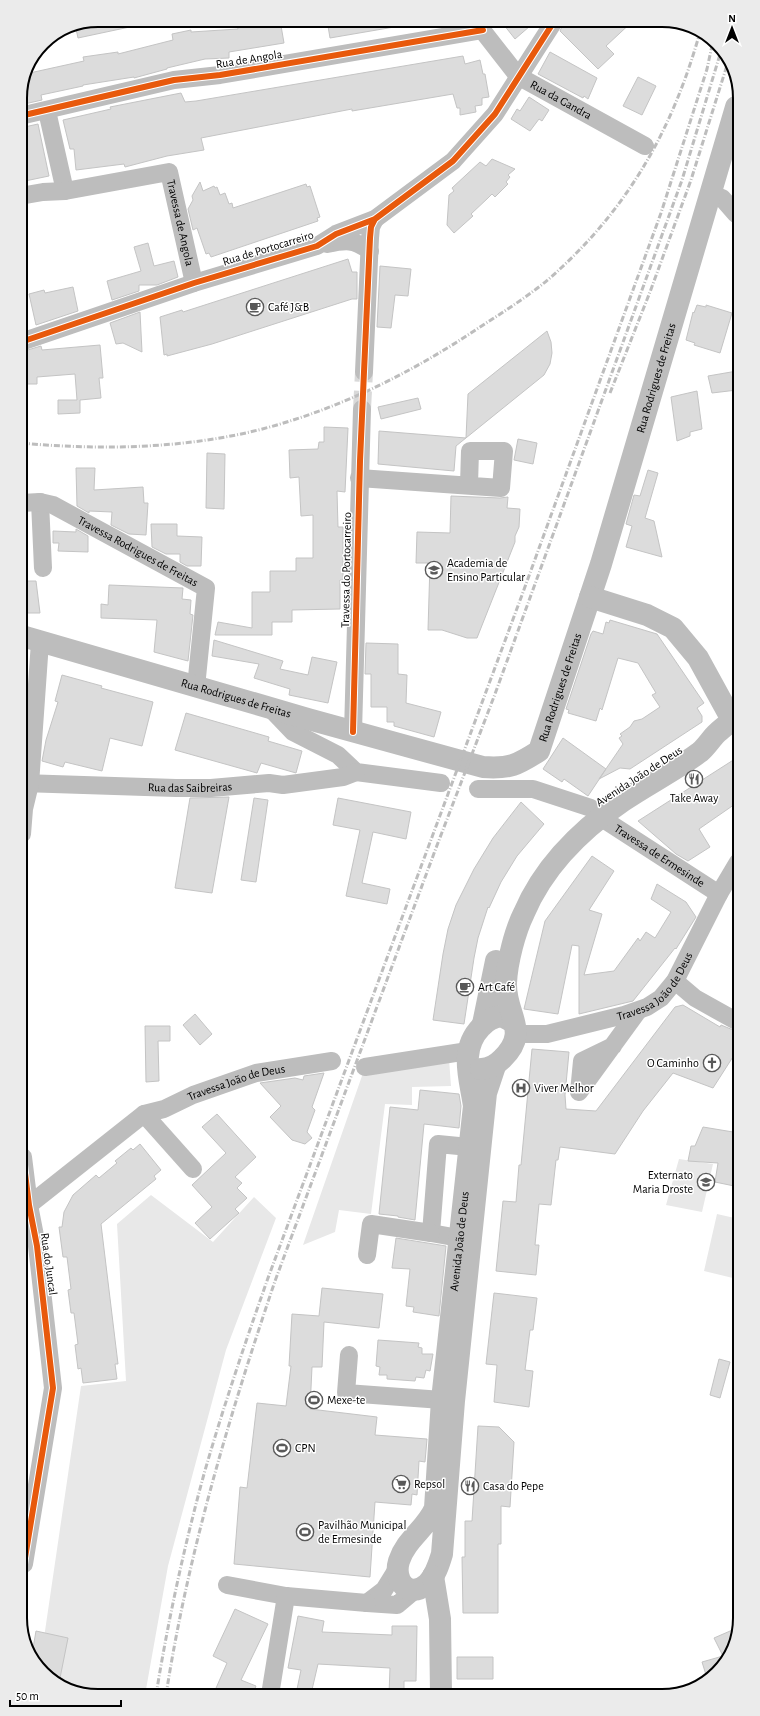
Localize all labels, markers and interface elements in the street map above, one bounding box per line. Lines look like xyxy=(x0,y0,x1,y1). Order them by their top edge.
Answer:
north arrow xyxy=(712,8,752,48)
text: N xyxy=(728,13,736,24)
street label: Rua de Angola xyxy=(215,48,283,70)
street label: Rua da Gandra xyxy=(528,78,594,122)
street label: Travessa de Angola xyxy=(165,178,196,267)
street label: Rua de Portocarreiro xyxy=(221,228,315,268)
cafe icon: Café J&B xyxy=(245,297,265,317)
place label: Café J&B xyxy=(268,301,309,313)
street label: Rua Rodrigues de Freitas xyxy=(634,322,678,434)
street label: Travessa do Portocarreiro xyxy=(339,512,353,628)
street label: Travessa Rodrigues de Freitas xyxy=(76,514,200,589)
place label: Academia de Ensino Particular xyxy=(447,557,525,583)
school or university icon: Academia de Ensino Particular xyxy=(424,560,444,580)
street label: Rua Rodrigues de Freitas xyxy=(536,632,584,743)
street label: Rua Rodrigues de Freitas xyxy=(180,677,293,720)
street label: Avenida João de Deus xyxy=(594,744,684,808)
restaurant icon: Take Away xyxy=(684,769,704,789)
street label: Rua das Saibreiras xyxy=(148,780,233,794)
place label: Take Away xyxy=(670,792,718,805)
street label: Travessa de Ermesinde xyxy=(612,822,707,889)
street label: Travessa João de Deus xyxy=(616,950,695,1023)
cafe icon: Art Café xyxy=(455,977,475,997)
place label: Art Café xyxy=(478,981,515,993)
church icon: O Caminho xyxy=(702,1053,722,1073)
place label: O Caminho xyxy=(647,1057,699,1069)
street label: Travessa João de Deus xyxy=(185,1063,286,1103)
hospital icon: Viver Melhor xyxy=(511,1078,531,1098)
place label: Viver Melhor xyxy=(534,1082,594,1094)
place label: Externato Maria Droste xyxy=(633,1169,693,1195)
school or university icon: Externato Maria Droste xyxy=(696,1172,716,1192)
street label: Avenida João de Deus xyxy=(448,1191,471,1292)
street label: Rua do Juncal xyxy=(39,1232,59,1296)
sports icon: Mexe-te xyxy=(304,1390,324,1410)
place label: Mexe-te xyxy=(327,1394,365,1406)
sports icon: CPN xyxy=(272,1438,292,1458)
place label: CPN xyxy=(295,1442,316,1454)
supermarket icon: Repsol xyxy=(391,1474,411,1494)
restaurant icon: Casa do Pepe xyxy=(460,1476,480,1496)
place label: Repsol xyxy=(414,1478,445,1490)
place label: Casa do Pepe xyxy=(483,1480,544,1492)
place label: Pavilhão Municipal de Ermesinde xyxy=(318,1519,406,1545)
sports icon: Pavilhão Municipal de Ermesinde xyxy=(295,1522,315,1542)
scale bar xyxy=(10,1682,121,1708)
text: 50 m xyxy=(16,1690,39,1702)

